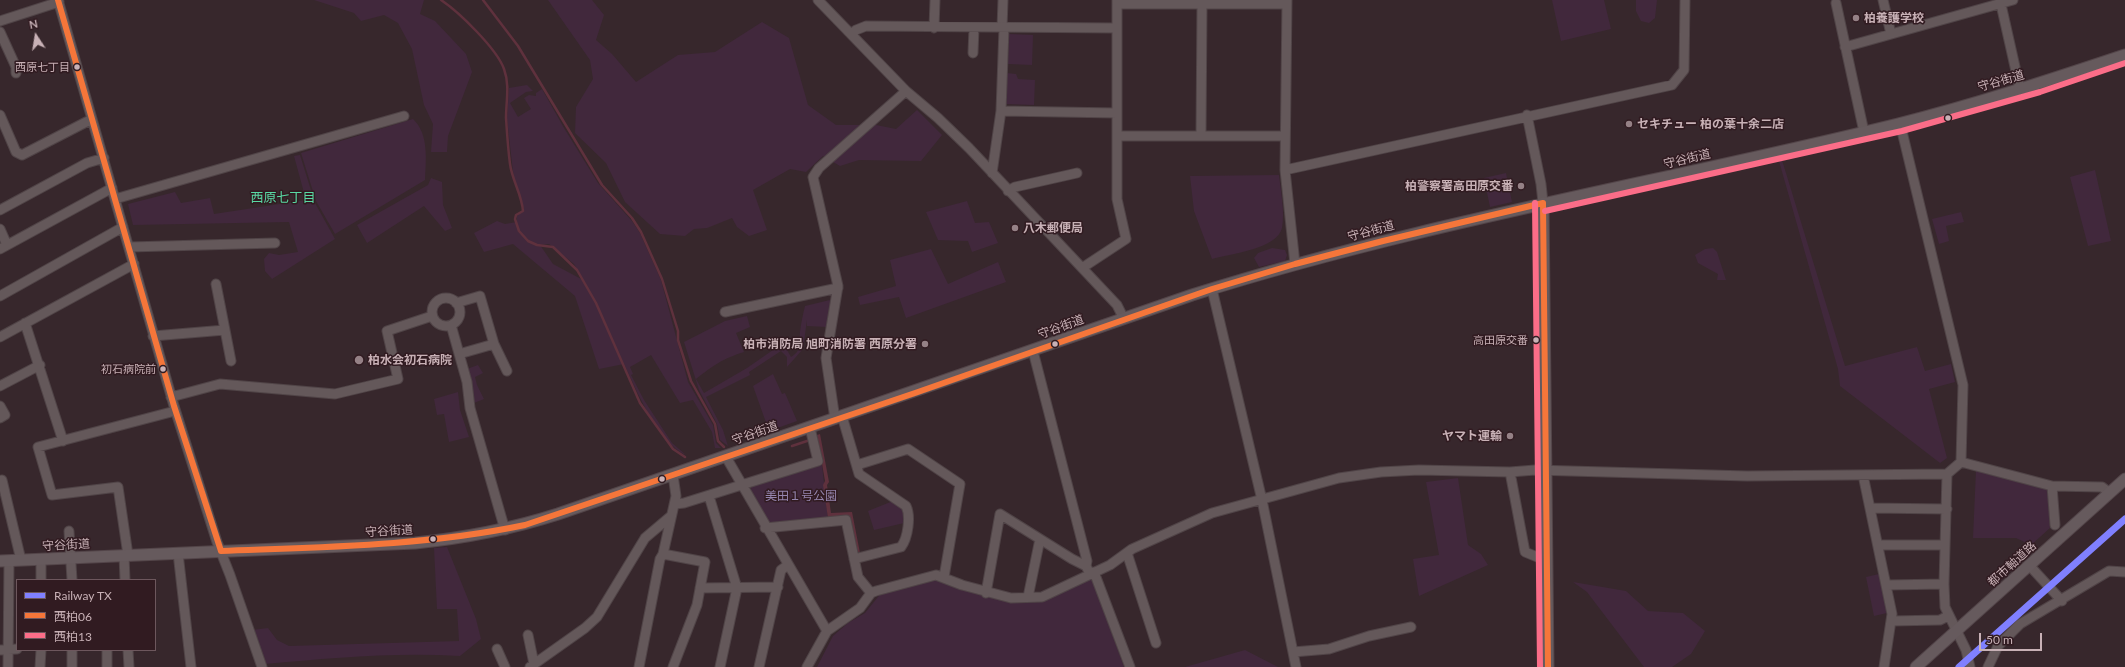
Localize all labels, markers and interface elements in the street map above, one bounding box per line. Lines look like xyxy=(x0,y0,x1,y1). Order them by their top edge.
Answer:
place label: 柏養護学校 xyxy=(1864,11,1924,25)
marker: 柏養護学校 xyxy=(1851,13,1861,23)
north arrow xyxy=(16,16,56,56)
text: N xyxy=(28,17,39,31)
place label: 西原七丁目 xyxy=(15,60,70,74)
marker: 西原七丁目 xyxy=(72,62,82,72)
street label: 守谷街道 xyxy=(1976,67,2026,95)
unlabelled marker xyxy=(1943,113,1953,123)
place label: セキチュー 柏の葉十余二店 xyxy=(1637,117,1784,131)
marker: セキチュー 柏の葉十余二店 xyxy=(1624,119,1634,129)
street label: 守谷街道 xyxy=(1662,147,1712,171)
place label: 柏警察署高田原交番 xyxy=(1405,179,1513,193)
marker: 柏警察署高田原交番 xyxy=(1516,181,1526,191)
district label: 西原七丁目 xyxy=(251,190,315,206)
street label: 守谷街道 xyxy=(1346,218,1396,244)
place label: 八木郵便局 xyxy=(1023,221,1083,235)
marker: 八木郵便局 xyxy=(1010,223,1020,233)
street label: 守谷街道 xyxy=(1036,312,1086,342)
place label: 高田原交番 xyxy=(1473,333,1528,347)
marker: 高田原交番 xyxy=(1531,335,1541,345)
place label: 柏市消防局 旭町消防署 西原分署 xyxy=(743,337,917,351)
marker: 柏市消防局 旭町消防署 西原分署 xyxy=(920,339,930,349)
unlabelled marker xyxy=(1050,339,1060,349)
place label: 柏水会初石病院 xyxy=(368,353,452,367)
marker: 柏水会初石病院 xyxy=(353,354,365,366)
place label: 初石病院前 xyxy=(101,362,156,376)
marker: 初石病院前 xyxy=(158,364,168,374)
street label: 守谷街道 xyxy=(730,418,780,448)
place label: ヤマト運輸 xyxy=(1442,429,1502,443)
marker: ヤマト運輸 xyxy=(1505,431,1515,441)
unlabelled marker xyxy=(657,474,667,484)
park label: 美田１号公園 xyxy=(765,489,837,503)
street label: 守谷街道 xyxy=(365,523,413,539)
unlabelled marker xyxy=(428,534,438,544)
street label: 守谷街道 xyxy=(42,537,90,553)
street label: 都市軸道路 xyxy=(1985,539,2039,589)
legend xyxy=(16,579,156,651)
text: Railway TX xyxy=(54,588,112,603)
text: 西柏06 xyxy=(54,609,92,624)
scale bar xyxy=(1981,625,2044,651)
text: 西柏13 xyxy=(54,629,92,644)
text: 50 m xyxy=(1986,632,2013,647)

